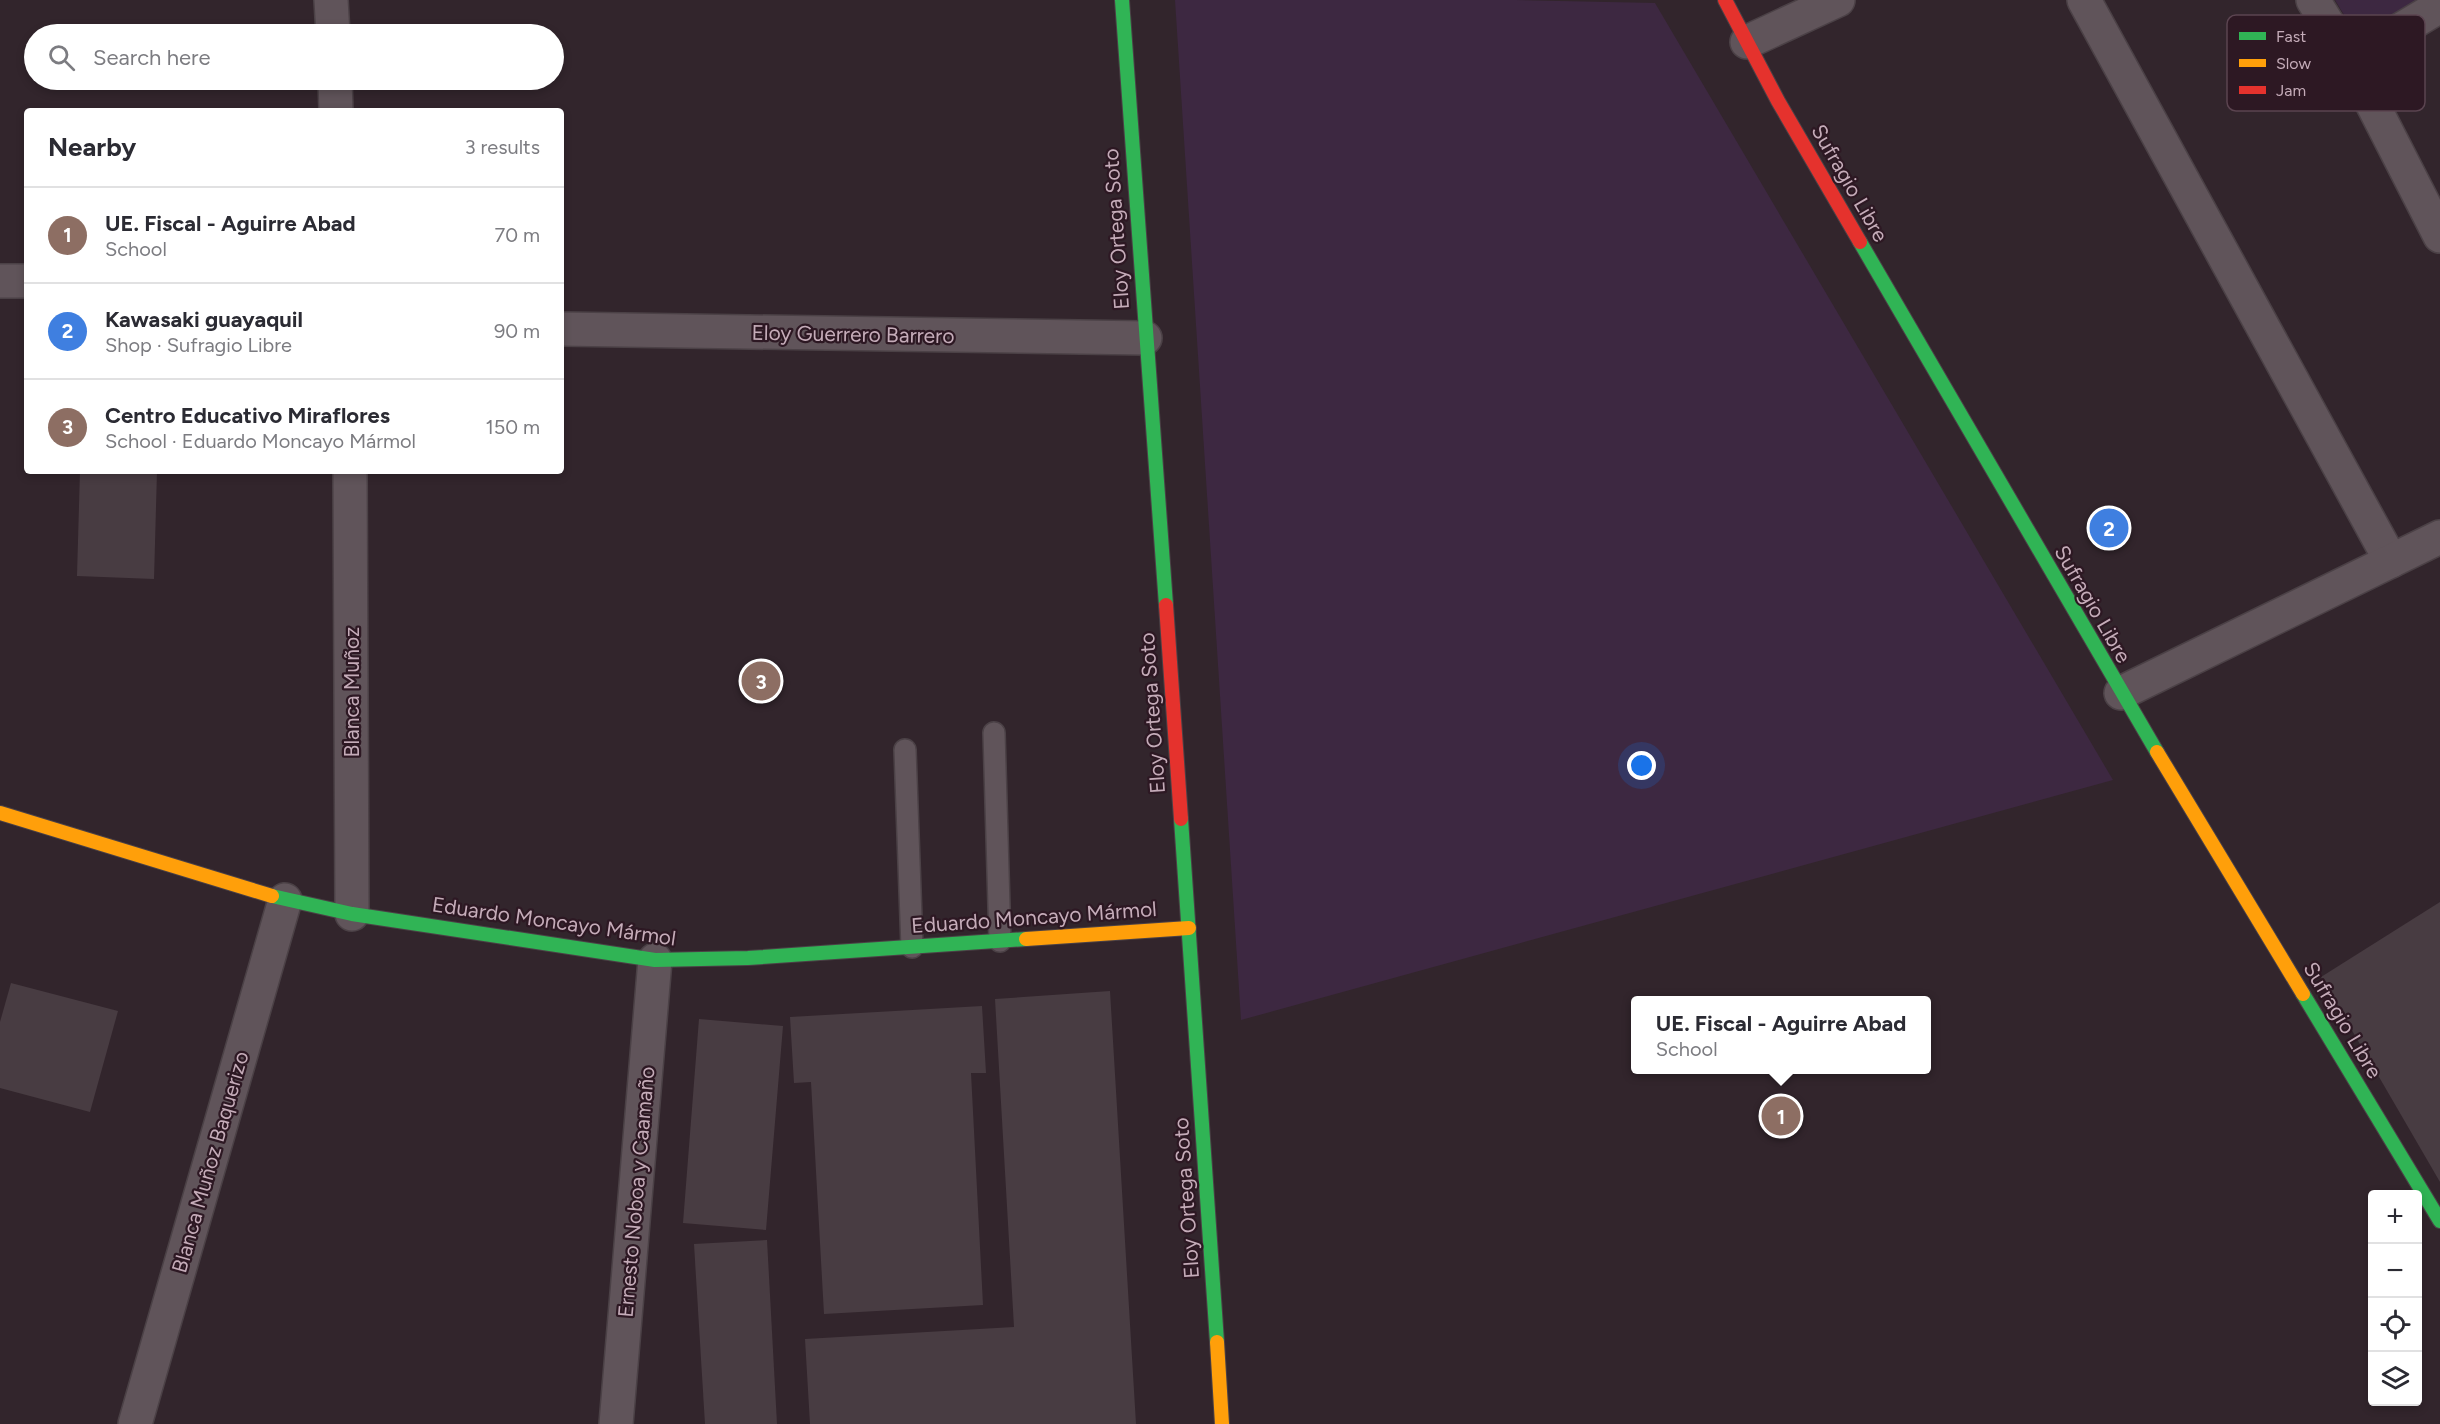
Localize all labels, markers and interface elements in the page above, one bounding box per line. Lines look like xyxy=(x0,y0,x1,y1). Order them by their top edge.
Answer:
legend xyxy=(2227,15,2425,111)
search box xyxy=(24,24,564,90)
text: Fast xyxy=(2276,27,2306,46)
icon: search xyxy=(45,41,78,74)
text: Search here xyxy=(93,44,211,71)
text: Slow xyxy=(2276,54,2311,73)
text: Jam xyxy=(2276,81,2306,100)
street label: Sufragio Libre xyxy=(1806,120,1894,246)
text: Nearby xyxy=(48,131,136,163)
text: 3 results xyxy=(465,135,540,159)
street label: Eloy Ortega Soto xyxy=(1098,148,1134,310)
text: UE. Fiscal - Aguirre Abad xyxy=(105,210,356,237)
text: 1 xyxy=(63,223,72,247)
text: 70 m xyxy=(494,223,540,247)
text: School xyxy=(105,237,167,261)
text: Kawasaki guayaquil xyxy=(105,306,303,333)
text: 2 xyxy=(62,319,73,343)
text: 90 m xyxy=(494,319,540,343)
street label: Eloy Guerrero Barrero xyxy=(751,320,955,348)
text: Shop · Sufragio Libre xyxy=(105,333,292,357)
text: Centro Educativo Miraflores xyxy=(105,402,390,429)
text: 3 xyxy=(62,415,73,439)
text: 150 m xyxy=(485,415,540,439)
text: School · Eduardo Moncayo Mármol xyxy=(105,429,416,453)
pin: 2 xyxy=(2090,506,2128,550)
street label: Sufragio Libre xyxy=(2049,541,2137,667)
street label: Blanca Muñoz xyxy=(339,627,364,757)
street label: Eloy Ortega Soto xyxy=(1134,632,1170,794)
pin: 3 xyxy=(742,658,780,704)
your location xyxy=(1627,751,1656,780)
street label: Eduardo Moncayo Mármol xyxy=(431,892,677,950)
street label: Eduardo Moncayo Mármol xyxy=(910,896,1158,938)
street label: Sufragio Libre xyxy=(2298,957,2388,1083)
popup xyxy=(1631,996,1931,1074)
text: UE. Fiscal - Aguirre Abad xyxy=(1656,1010,1906,1037)
text: School xyxy=(1656,1037,1718,1061)
street label: Blanca Muñoz Baquerizo xyxy=(166,1048,254,1276)
street label: Ernesto Noboa y Caamaño xyxy=(613,1065,659,1319)
pin: 1 xyxy=(1762,1094,1800,1138)
street label: Eloy Ortega Soto xyxy=(1168,1117,1204,1279)
map controls xyxy=(2368,1190,2422,1406)
button: + xyxy=(2368,1190,2422,1244)
button: − xyxy=(2368,1244,2422,1298)
button: locate xyxy=(2368,1298,2422,1352)
button: layers xyxy=(2368,1352,2422,1406)

